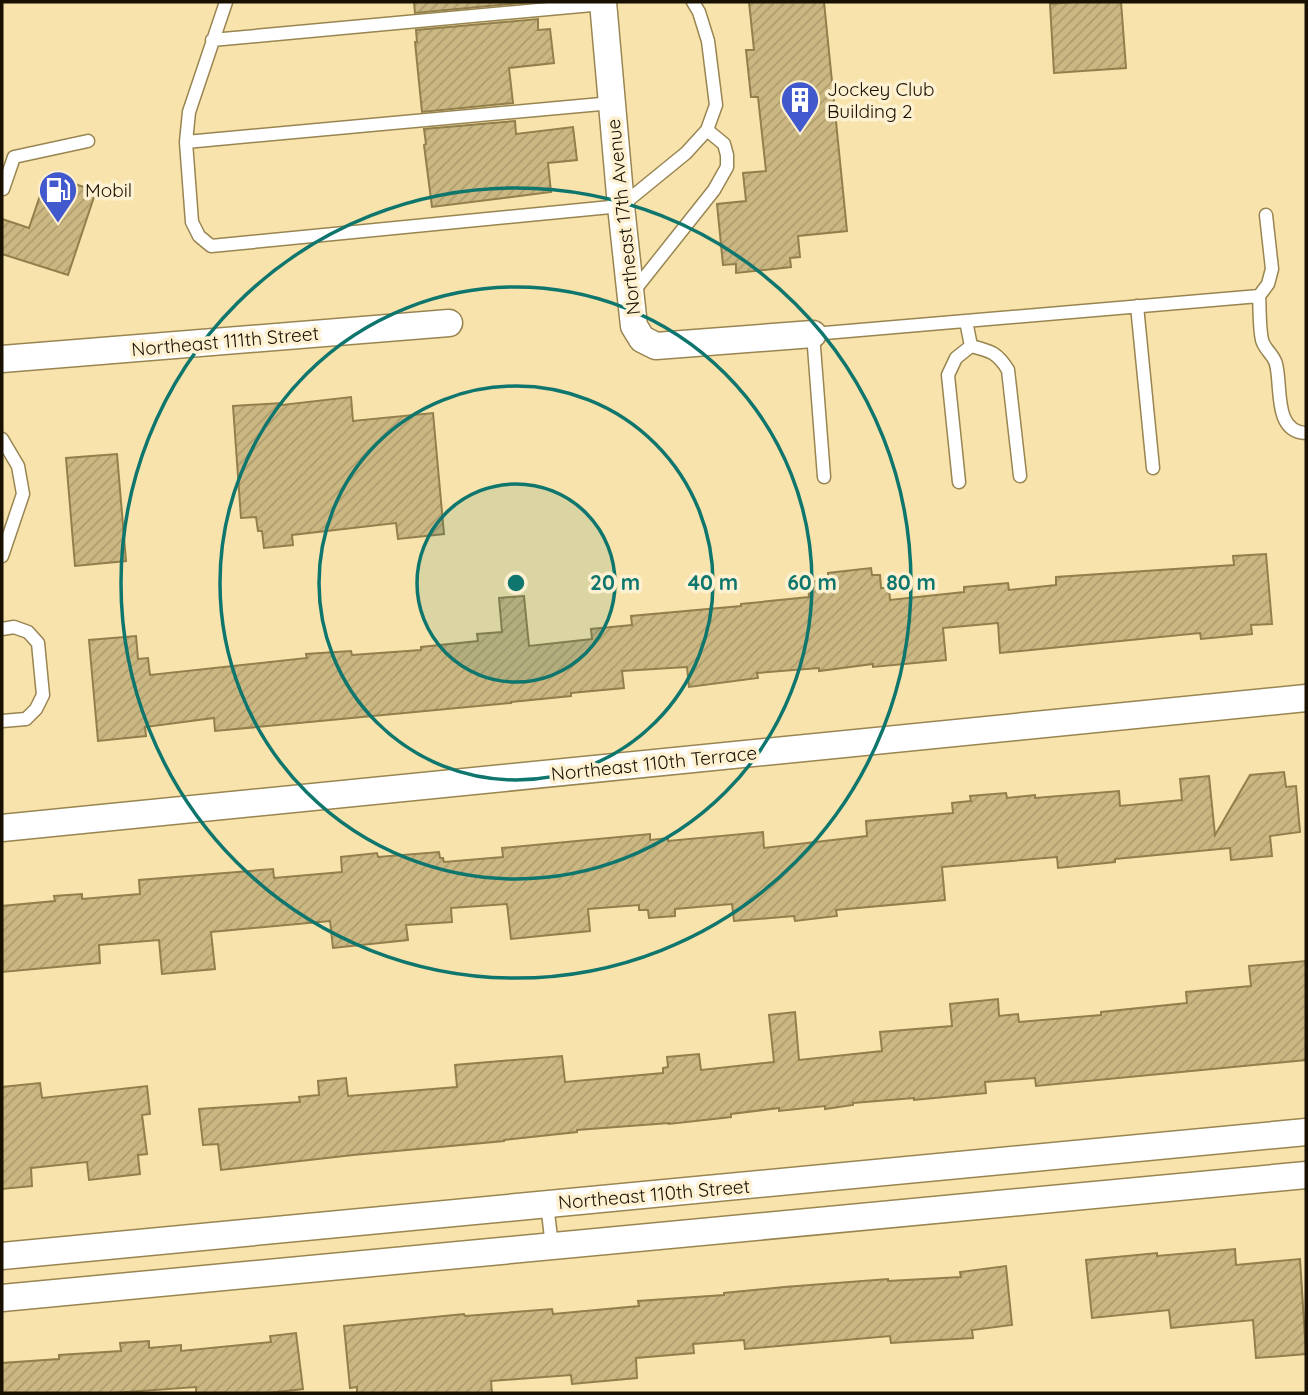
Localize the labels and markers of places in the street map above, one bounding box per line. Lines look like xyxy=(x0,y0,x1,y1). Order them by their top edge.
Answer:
place label: Jockey Club Building 2 xyxy=(827,77,935,123)
building icon: Jockey Club Building 2 xyxy=(779,79,821,134)
fuel station icon: Mobil xyxy=(37,169,79,224)
place label: Mobil xyxy=(85,178,132,202)
centre of rings xyxy=(504,571,528,595)

